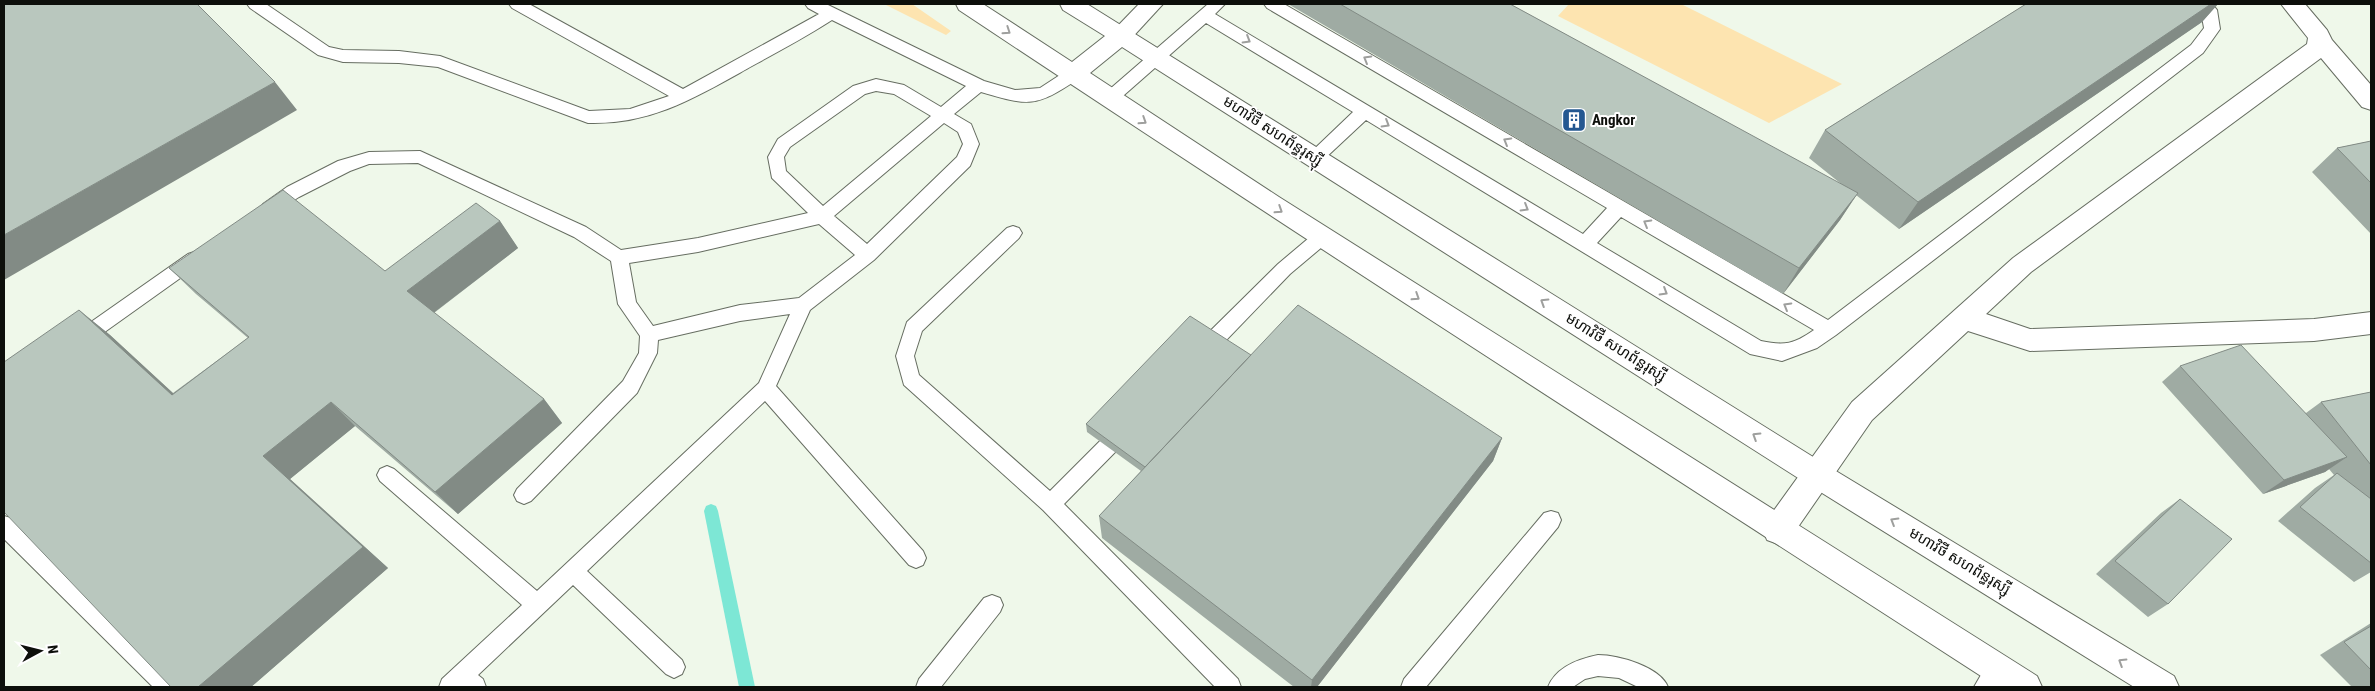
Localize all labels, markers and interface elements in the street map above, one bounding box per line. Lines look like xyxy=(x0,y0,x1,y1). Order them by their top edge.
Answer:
one-way arrow xyxy=(1002,25,1011,34)
one-way arrow xyxy=(1241,34,1250,44)
one-way arrow xyxy=(1363,56,1372,66)
street label: មហាវិថី សហព័ន្ធរុស្ស៊ី xyxy=(1218,92,1327,173)
building icon: Angkor xyxy=(1561,107,1587,133)
place label: Angkor xyxy=(1592,111,1635,129)
one-way arrow xyxy=(1137,115,1146,124)
one-way arrow xyxy=(1380,117,1389,127)
one-way arrow xyxy=(1503,138,1512,148)
one-way arrow xyxy=(1519,201,1528,211)
one-way arrow xyxy=(1273,203,1282,213)
one-way arrow xyxy=(1644,220,1653,230)
one-way arrow xyxy=(1659,285,1668,295)
one-way arrow xyxy=(1410,291,1419,301)
one-way arrow xyxy=(1541,299,1550,309)
one-way arrow xyxy=(1784,302,1793,312)
street label: មហាវិថី សហព័ន្ធរុស្ស៊ី xyxy=(1560,308,1670,388)
one-way arrow xyxy=(1752,432,1761,442)
one-way arrow xyxy=(1890,518,1899,528)
street label: មហាវិថី សហព័ន្ធរុស្ស៊ី xyxy=(1904,523,2014,602)
north arrow xyxy=(15,626,65,676)
text: N xyxy=(44,644,61,655)
one-way arrow xyxy=(2118,658,2127,668)

